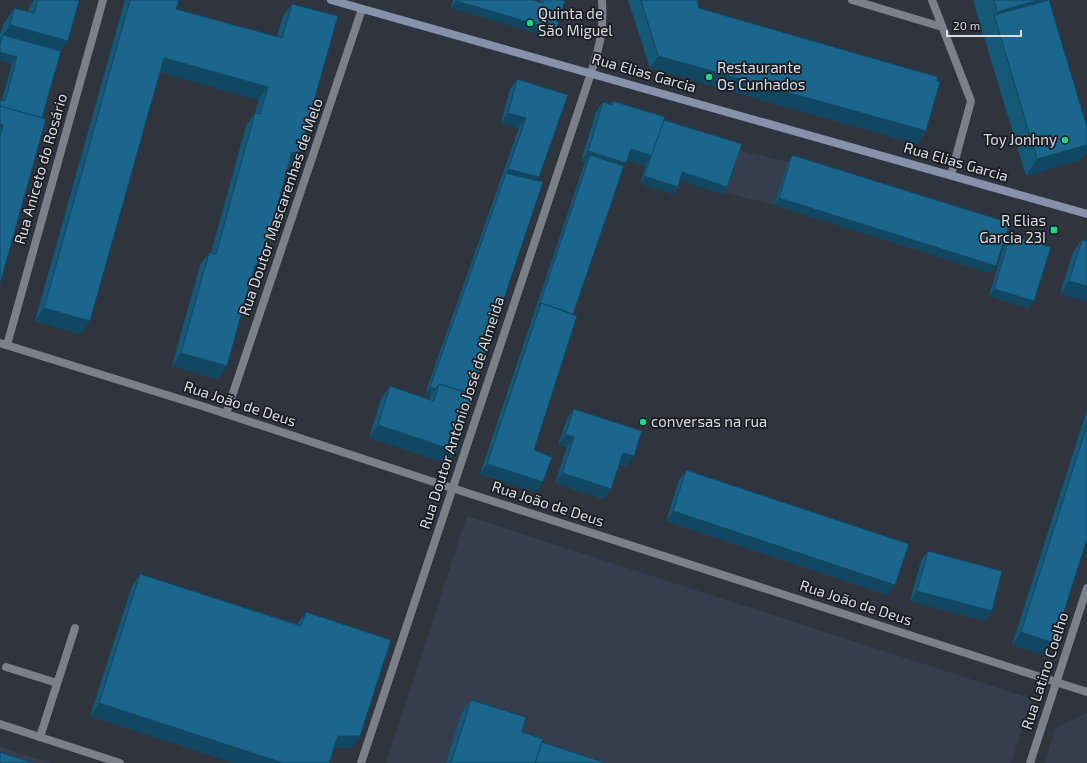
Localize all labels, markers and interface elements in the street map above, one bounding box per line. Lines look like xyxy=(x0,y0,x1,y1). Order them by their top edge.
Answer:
place label: Quinta de São Miguel xyxy=(538,4,613,39)
scale bar xyxy=(947,12,1021,38)
marker: Quinta de São Miguel xyxy=(525,18,535,28)
text: 20 m xyxy=(953,18,980,32)
street label: Rua Elias Garcia xyxy=(590,49,699,96)
place label: Restaurante Os Cunhados xyxy=(717,58,806,93)
marker: Restaurante Os Cunhados xyxy=(704,72,714,82)
street label: Rua Aniceto do Rosário xyxy=(10,91,70,246)
street label: Rua Doutor Mascarenhas de Melo xyxy=(234,95,326,318)
place label: Toy Jonhny xyxy=(983,130,1057,148)
marker: Toy Jonhny xyxy=(1060,135,1070,145)
street label: Rua Elias Garcia xyxy=(902,138,1011,185)
place label: R Elias Garcia 23I xyxy=(979,211,1046,246)
marker: R Elias Garcia 23I xyxy=(1049,225,1059,235)
street label: Rua Doutor António José de Almeida xyxy=(415,294,507,531)
street label: Rua João de Deus xyxy=(182,376,299,430)
place label: conversas na rua xyxy=(651,412,767,430)
marker: conversas na rua xyxy=(638,417,648,427)
street label: Rua João de Deus xyxy=(490,476,607,530)
street label: Rua João de Deus xyxy=(798,575,915,629)
street label: Rua Latino Coelho xyxy=(1017,610,1071,732)

